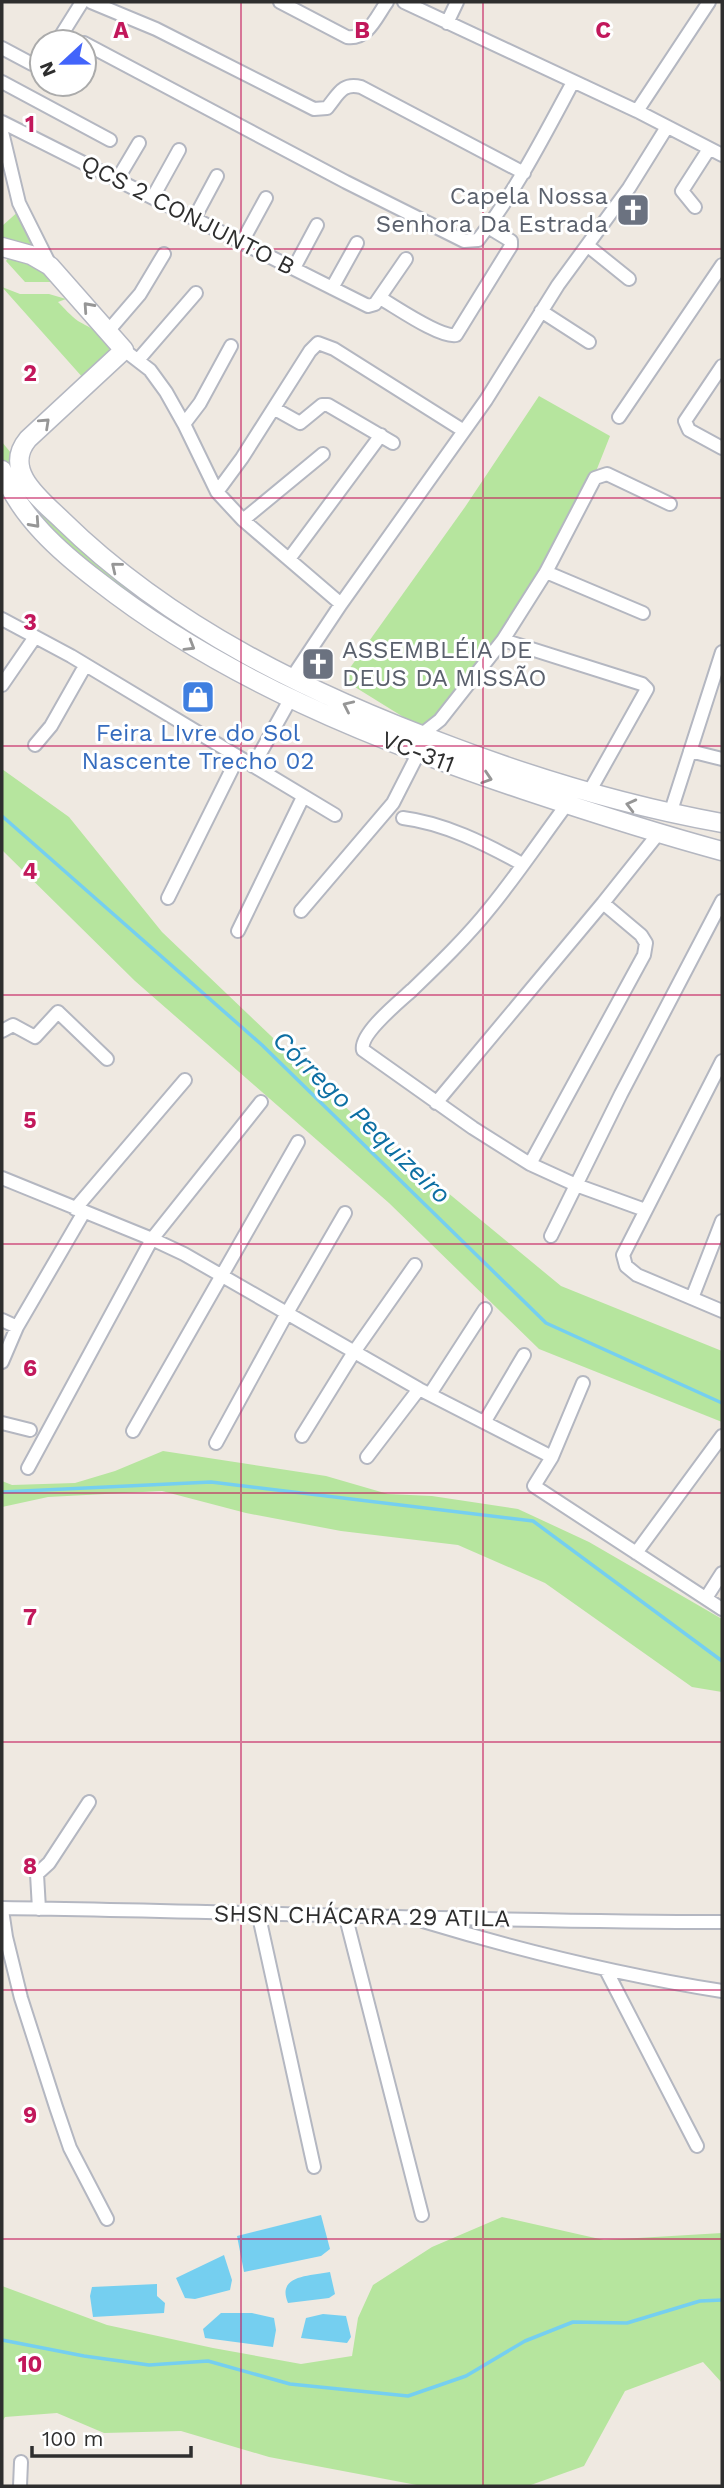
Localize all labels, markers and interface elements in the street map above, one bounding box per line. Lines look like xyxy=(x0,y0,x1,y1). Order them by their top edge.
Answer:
text: A xyxy=(113,17,129,44)
text: B xyxy=(354,17,370,44)
text: C xyxy=(595,17,611,44)
north arrow xyxy=(28,28,98,98)
text: N xyxy=(34,58,61,80)
text: 1 xyxy=(25,111,35,138)
street label: QCS 2 CONJUNTO B xyxy=(76,149,300,281)
place label: Capela Nossa Senhora Da Estrada xyxy=(376,182,608,238)
church icon: Capela Nossa Senhora Da Estrada xyxy=(614,191,652,229)
one-way arrow xyxy=(84,302,96,315)
text: 2 xyxy=(23,360,37,387)
one-way arrow xyxy=(37,419,50,432)
one-way arrow xyxy=(27,515,39,528)
one-way arrow xyxy=(111,563,123,576)
text: 3 xyxy=(23,609,37,636)
place label: ASSEMBLÉIA DE DEUS DA MISSÃO xyxy=(342,636,546,692)
one-way arrow xyxy=(183,638,196,651)
church icon: ASSEMBLÉIA DE DEUS DA MISSÃO xyxy=(299,645,337,683)
shop icon: Feira LIvre do Sol Nascente Trecho 02 xyxy=(179,678,217,716)
one-way arrow xyxy=(342,700,355,714)
place label: Feira LIvre do Sol Nascente Trecho 02 xyxy=(81,719,315,775)
street label: VC-311 xyxy=(378,725,458,779)
one-way arrow xyxy=(481,770,493,784)
one-way arrow xyxy=(626,799,638,813)
text: 4 xyxy=(23,858,38,885)
water label: Córrego Pequizeiro xyxy=(267,1024,457,1210)
text: 5 xyxy=(23,1107,37,1134)
text: 6 xyxy=(23,1355,37,1382)
text: 7 xyxy=(23,1604,37,1631)
text: 8 xyxy=(23,1853,37,1880)
street label: SHSN CHÁCARA 29 ATILA xyxy=(214,1899,511,1933)
text: 9 xyxy=(23,2102,37,2129)
text: 10 xyxy=(18,2351,42,2378)
scale bar xyxy=(32,2414,191,2458)
text: 100 m xyxy=(42,2426,104,2451)

